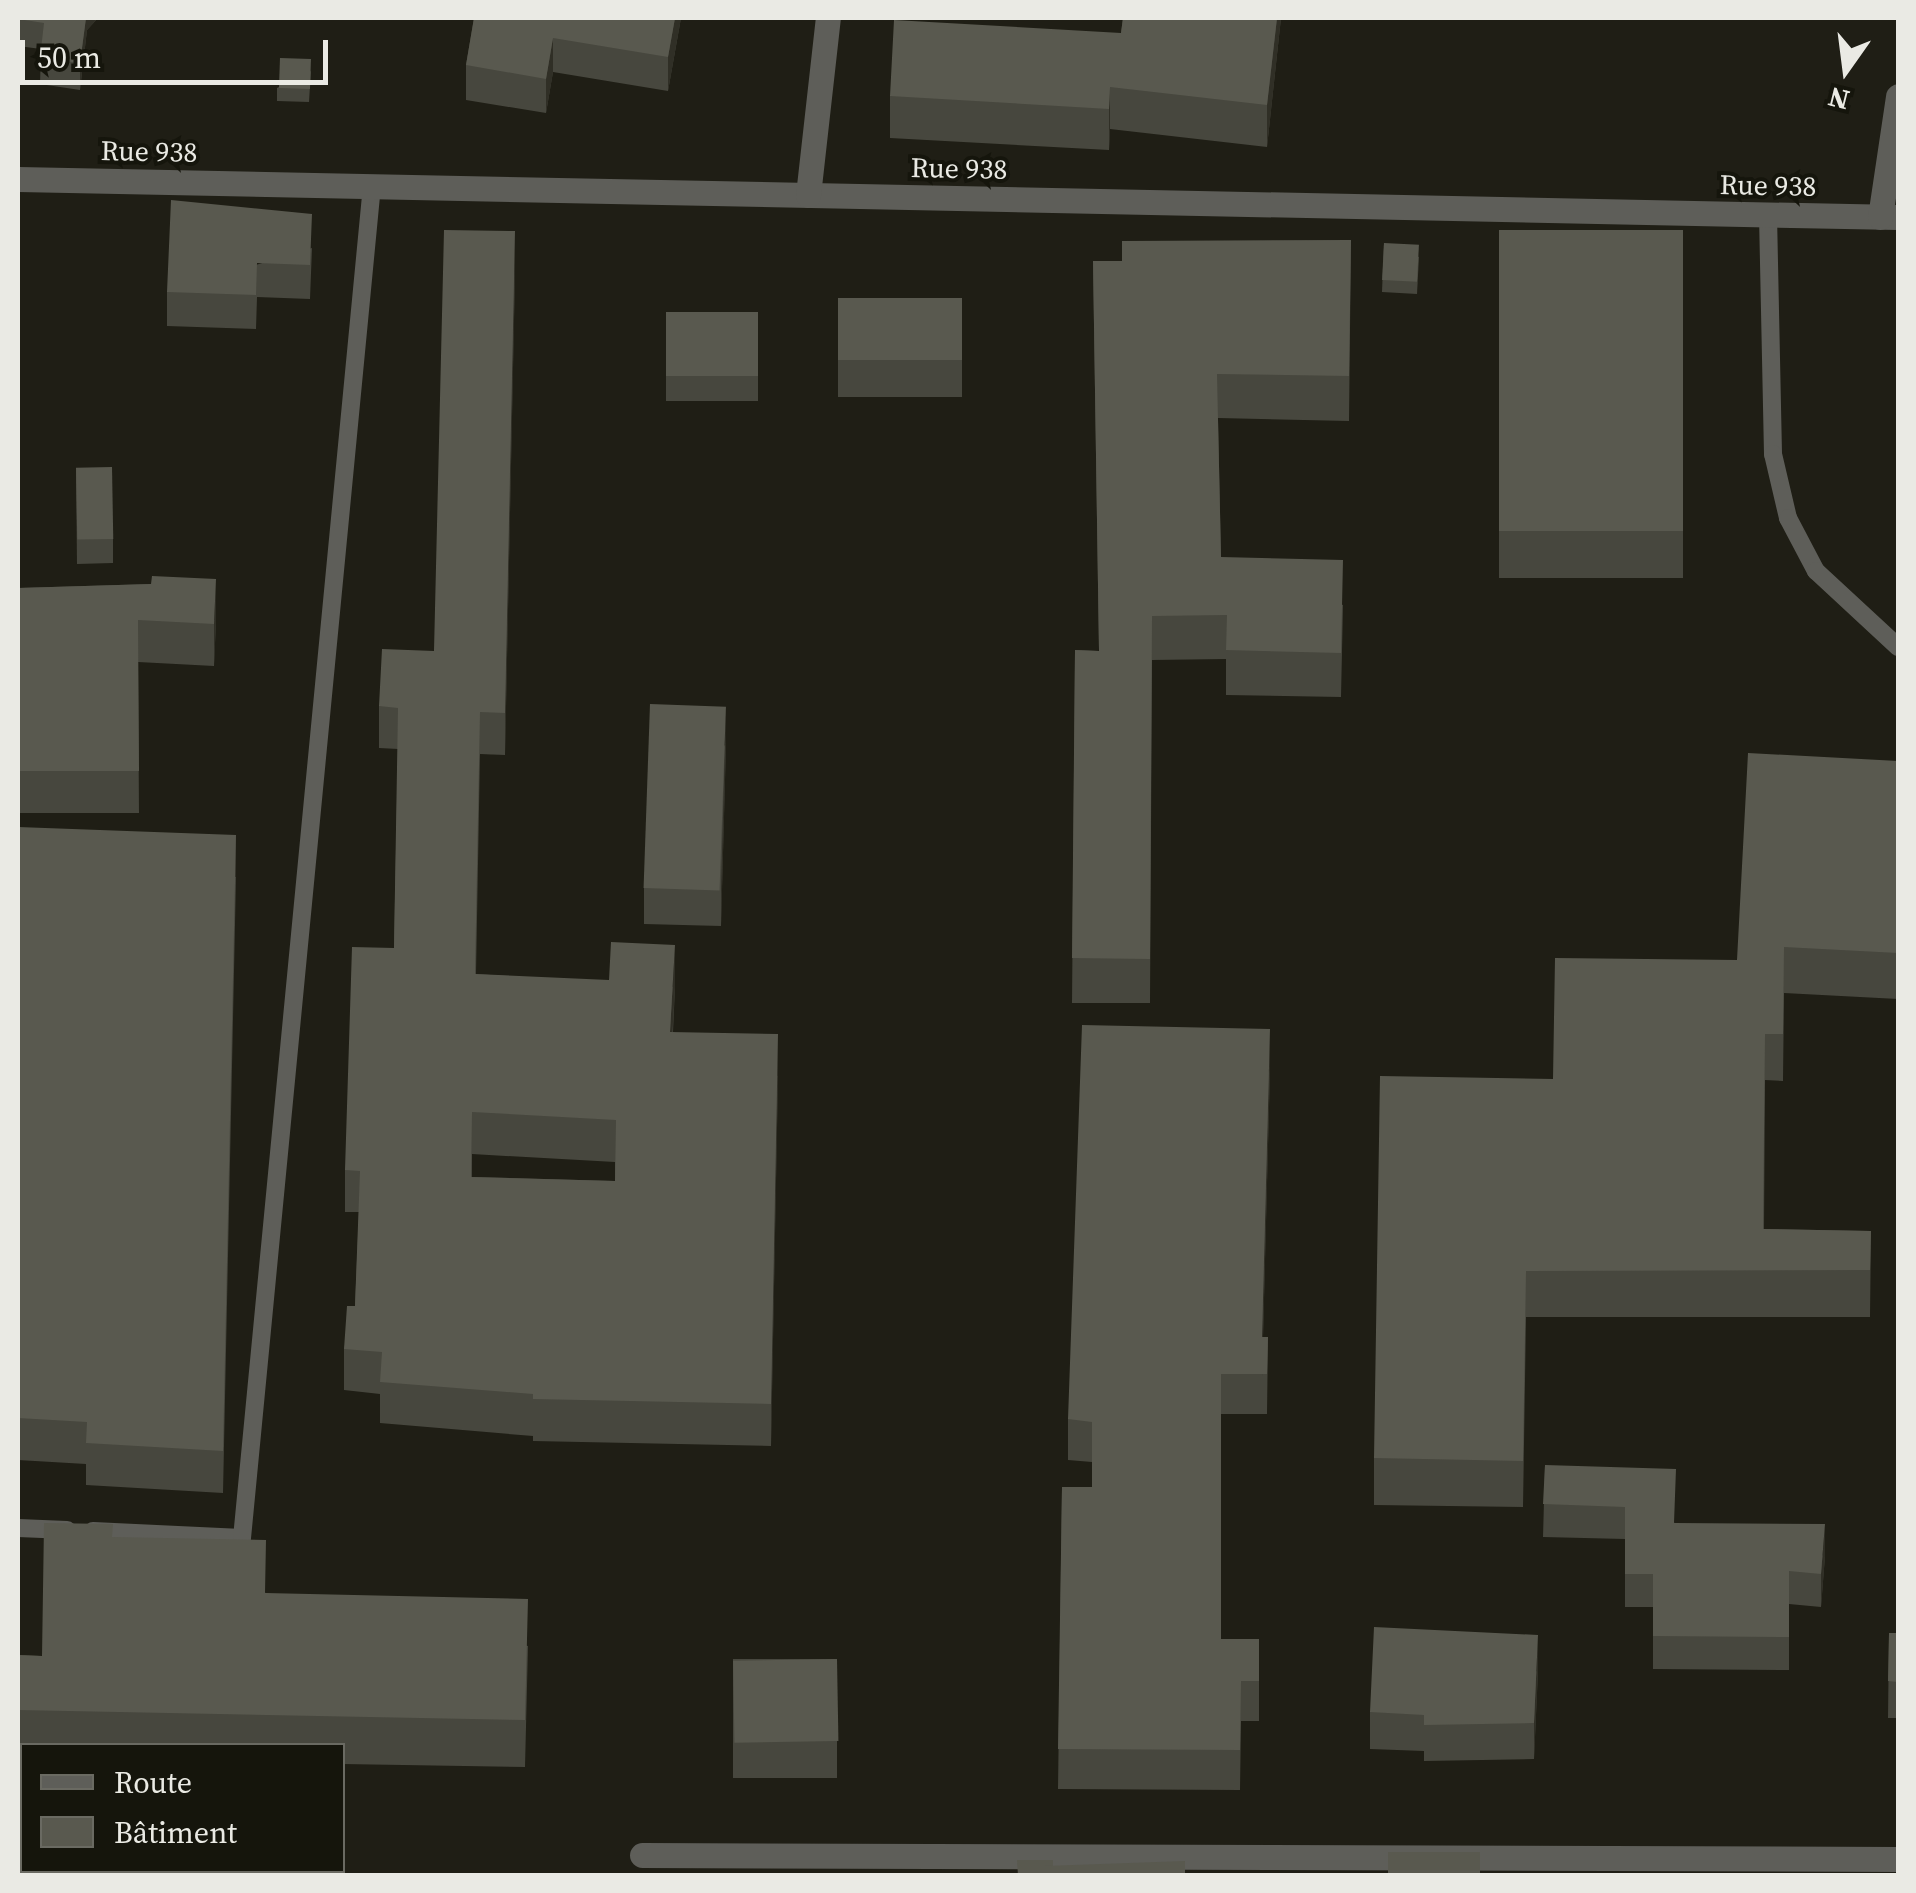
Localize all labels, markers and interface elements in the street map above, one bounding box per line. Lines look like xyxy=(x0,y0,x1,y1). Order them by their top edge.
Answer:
scale bar xyxy=(25,20,332,82)
north arrow xyxy=(1796,20,1896,120)
text: 50 m xyxy=(37,37,101,78)
text: N xyxy=(1824,78,1853,120)
street label: Rue 938 xyxy=(100,133,198,169)
street label: Rue 938 xyxy=(910,150,1008,186)
street label: Rue 938 xyxy=(1719,167,1817,203)
legend xyxy=(20,1743,345,1873)
text: Route xyxy=(114,1762,192,1803)
text: Bâtiment xyxy=(114,1812,237,1853)

